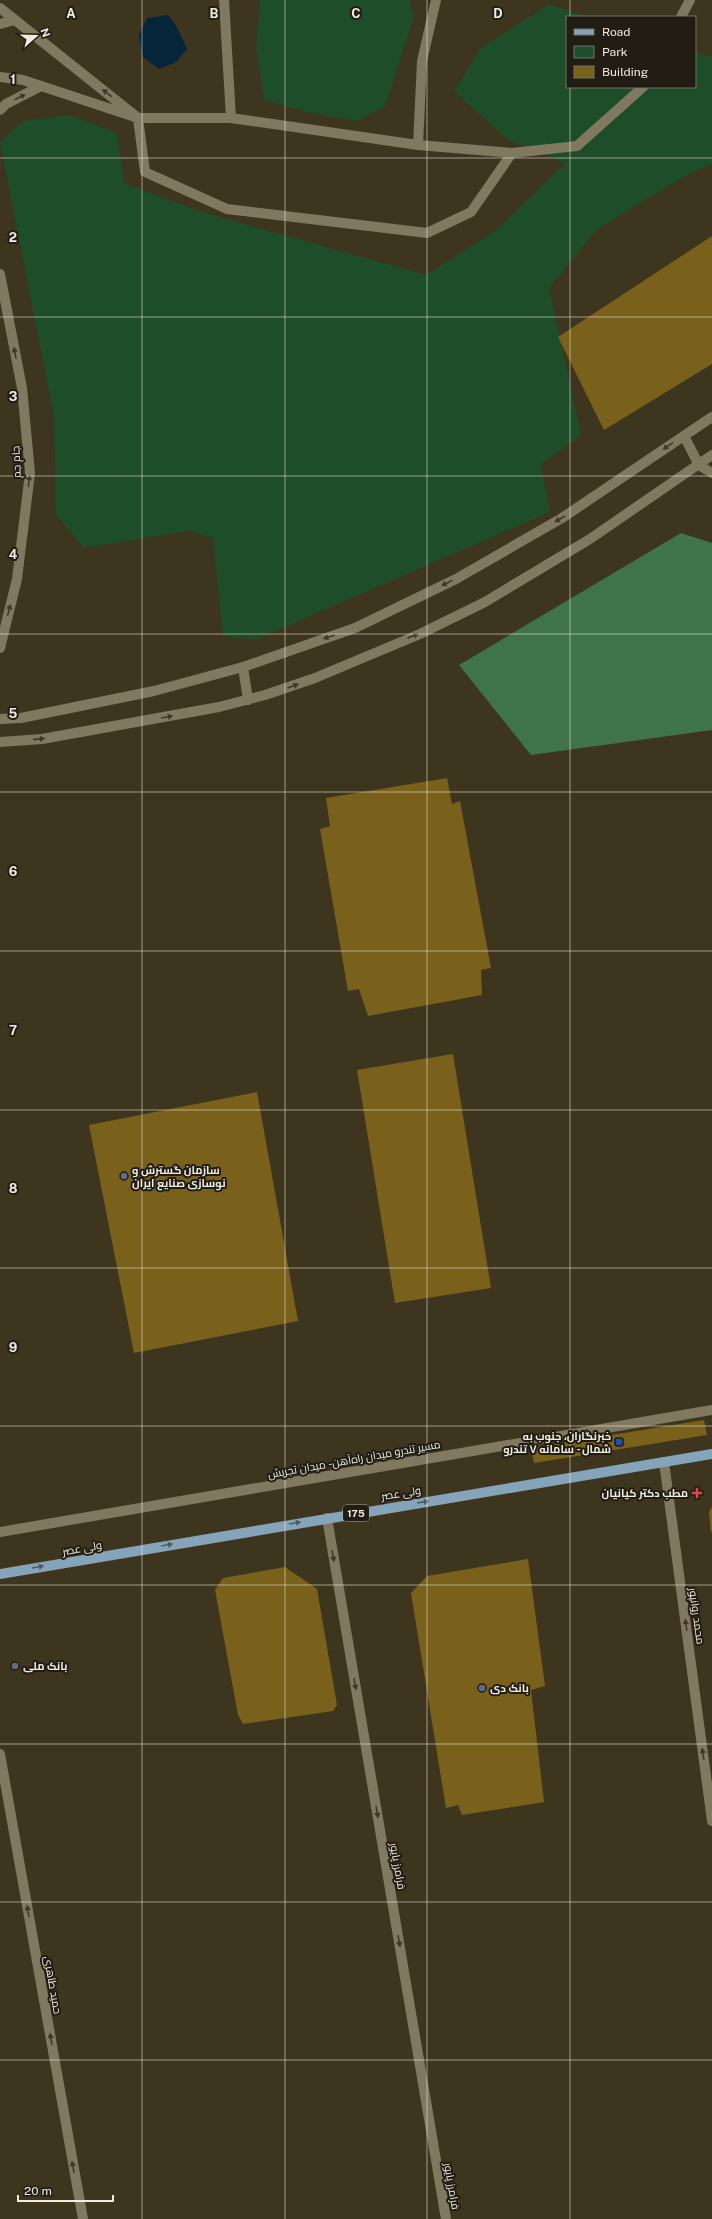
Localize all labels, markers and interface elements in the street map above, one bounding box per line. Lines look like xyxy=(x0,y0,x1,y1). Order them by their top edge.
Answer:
text: A xyxy=(66,6,76,21)
text: B xyxy=(210,6,219,21)
text: C xyxy=(351,6,361,21)
text: D xyxy=(493,6,503,21)
north arrow xyxy=(16,16,56,56)
legend xyxy=(566,16,696,88)
text: Road xyxy=(602,25,630,39)
text: N xyxy=(38,26,53,39)
text: Park xyxy=(602,45,628,59)
text: Building xyxy=(602,65,648,79)
text: 1 xyxy=(10,72,16,87)
one-way arrow xyxy=(102,89,113,98)
one-way arrow xyxy=(14,94,25,100)
text: 2 xyxy=(9,230,17,245)
one-way arrow xyxy=(12,346,18,359)
text: 3 xyxy=(9,389,18,404)
one-way arrow xyxy=(662,443,674,450)
street label: جام جم xyxy=(9,445,25,478)
one-way arrow xyxy=(26,475,32,487)
one-way arrow xyxy=(555,515,565,523)
text: 4 xyxy=(9,547,18,562)
one-way arrow xyxy=(442,580,453,586)
one-way arrow xyxy=(7,604,13,616)
one-way arrow xyxy=(408,633,420,639)
one-way arrow xyxy=(323,634,335,640)
one-way arrow xyxy=(287,682,299,688)
text: 5 xyxy=(9,706,18,721)
one-way arrow xyxy=(161,714,173,720)
one-way arrow xyxy=(33,736,45,742)
text: 6 xyxy=(9,864,18,879)
text: 7 xyxy=(9,1023,17,1038)
place label: سازمان گسترش و نوسازی صنایع ایران xyxy=(132,1164,226,1191)
marker: سازمان گسترش و نوسازی صنایع ایران xyxy=(119,1171,129,1181)
text: 8 xyxy=(9,1181,18,1196)
text: 9 xyxy=(9,1340,17,1355)
place label: خبرنگاران، جنوب به شمال - سامانه ۷ تندرو xyxy=(503,1430,611,1457)
marker: خبرنگاران، جنوب به شمال - سامانه ۷ تندرو xyxy=(614,1437,624,1447)
street label: مسیر تندرو میدان راه‌آهن - میدان تجریش xyxy=(267,1438,442,1481)
street label: ولی عصر xyxy=(379,1484,422,1503)
place label: مطب دکتر کیانیان xyxy=(602,1487,688,1500)
marker: مطب دکتر کیانیان xyxy=(691,1487,703,1499)
one-way arrow xyxy=(417,1499,429,1505)
road number: 175 xyxy=(343,1505,369,1521)
one-way arrow xyxy=(289,1520,301,1526)
street label: ولی عصر xyxy=(60,1539,103,1559)
one-way arrow xyxy=(160,1542,173,1548)
one-way arrow xyxy=(330,1550,336,1562)
one-way arrow xyxy=(32,1564,45,1570)
street label: محمد روانپور xyxy=(686,1586,707,1645)
one-way arrow xyxy=(683,1619,689,1631)
place label: بانک ملی xyxy=(23,1660,67,1673)
marker: بانک ملی xyxy=(10,1661,20,1671)
one-way arrow xyxy=(352,1678,358,1690)
place label: بانک دی xyxy=(490,1682,529,1695)
marker: بانک دی xyxy=(477,1683,487,1693)
one-way arrow xyxy=(700,1748,706,1760)
one-way arrow xyxy=(374,1806,380,1819)
street label: فرامرز پایور xyxy=(387,1841,408,1890)
one-way arrow xyxy=(25,1905,31,1917)
one-way arrow xyxy=(396,1934,402,1947)
street label: حمید طاهری xyxy=(41,1955,64,2015)
one-way arrow xyxy=(47,2033,53,2045)
one-way arrow xyxy=(70,2161,76,2173)
street label: فرامرز پایور xyxy=(441,2161,462,2210)
scale bar xyxy=(18,2177,113,2203)
text: 20 m xyxy=(24,2184,52,2198)

